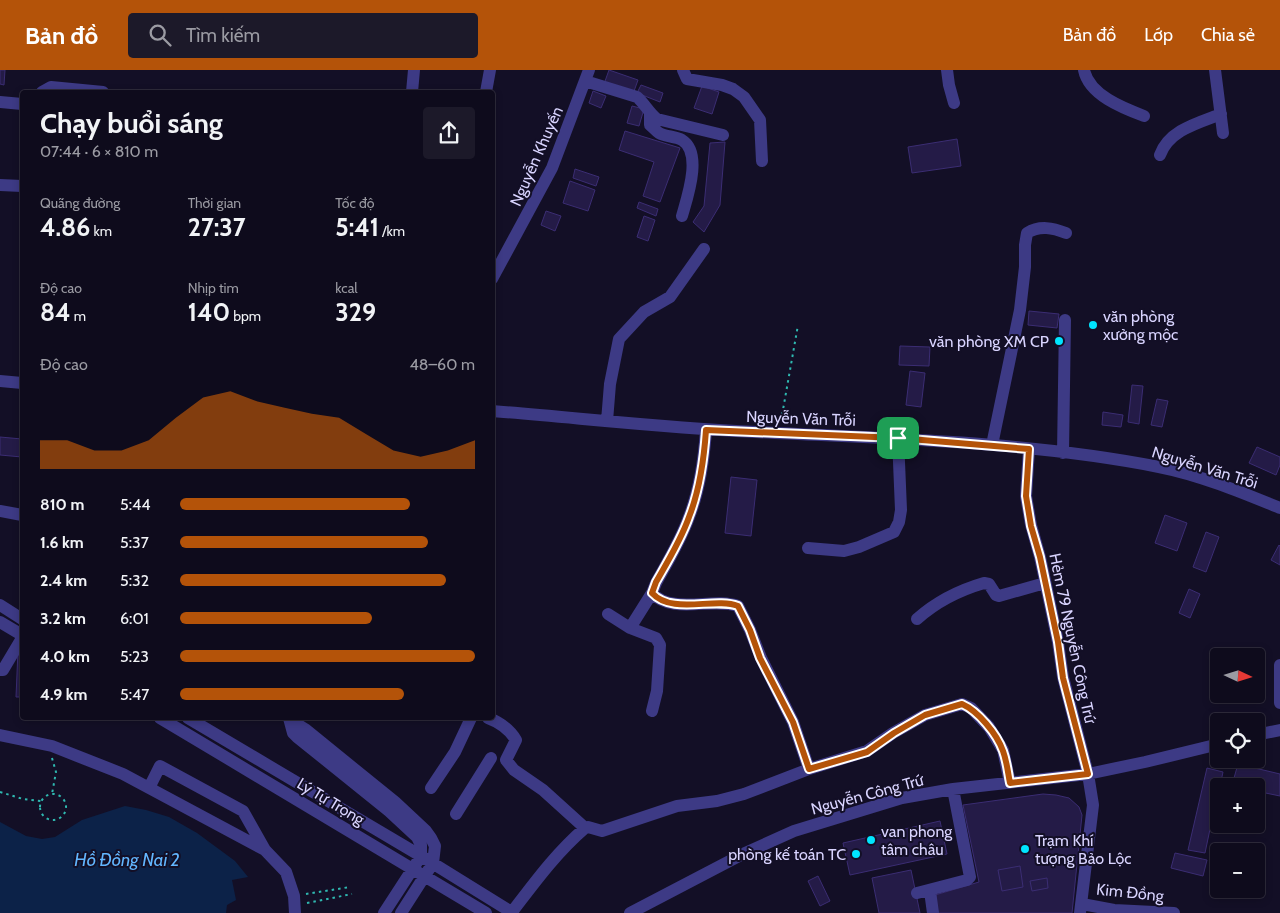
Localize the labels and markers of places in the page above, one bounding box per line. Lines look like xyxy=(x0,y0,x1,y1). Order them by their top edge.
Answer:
place label: văn phòng xưởng mộc xyxy=(1103,307,1178,344)
marker: văn phòng xưởng mộc xyxy=(1087,319,1099,331)
place label: văn phòng XM CP xyxy=(929,332,1049,351)
marker: văn phòng XM CP xyxy=(1053,335,1065,347)
pin xyxy=(877,417,919,459)
place label: van phong tâm châu xyxy=(881,822,953,859)
place label: Trạm Khí tượng Bảo Lộc xyxy=(1035,831,1132,868)
marker: van phong tâm châu xyxy=(865,834,877,846)
marker: Trạm Khí tượng Bảo Lộc xyxy=(1019,843,1031,855)
place label: phòng kế toán TC xyxy=(728,845,846,864)
marker: phòng kế toán TC xyxy=(850,848,862,860)

